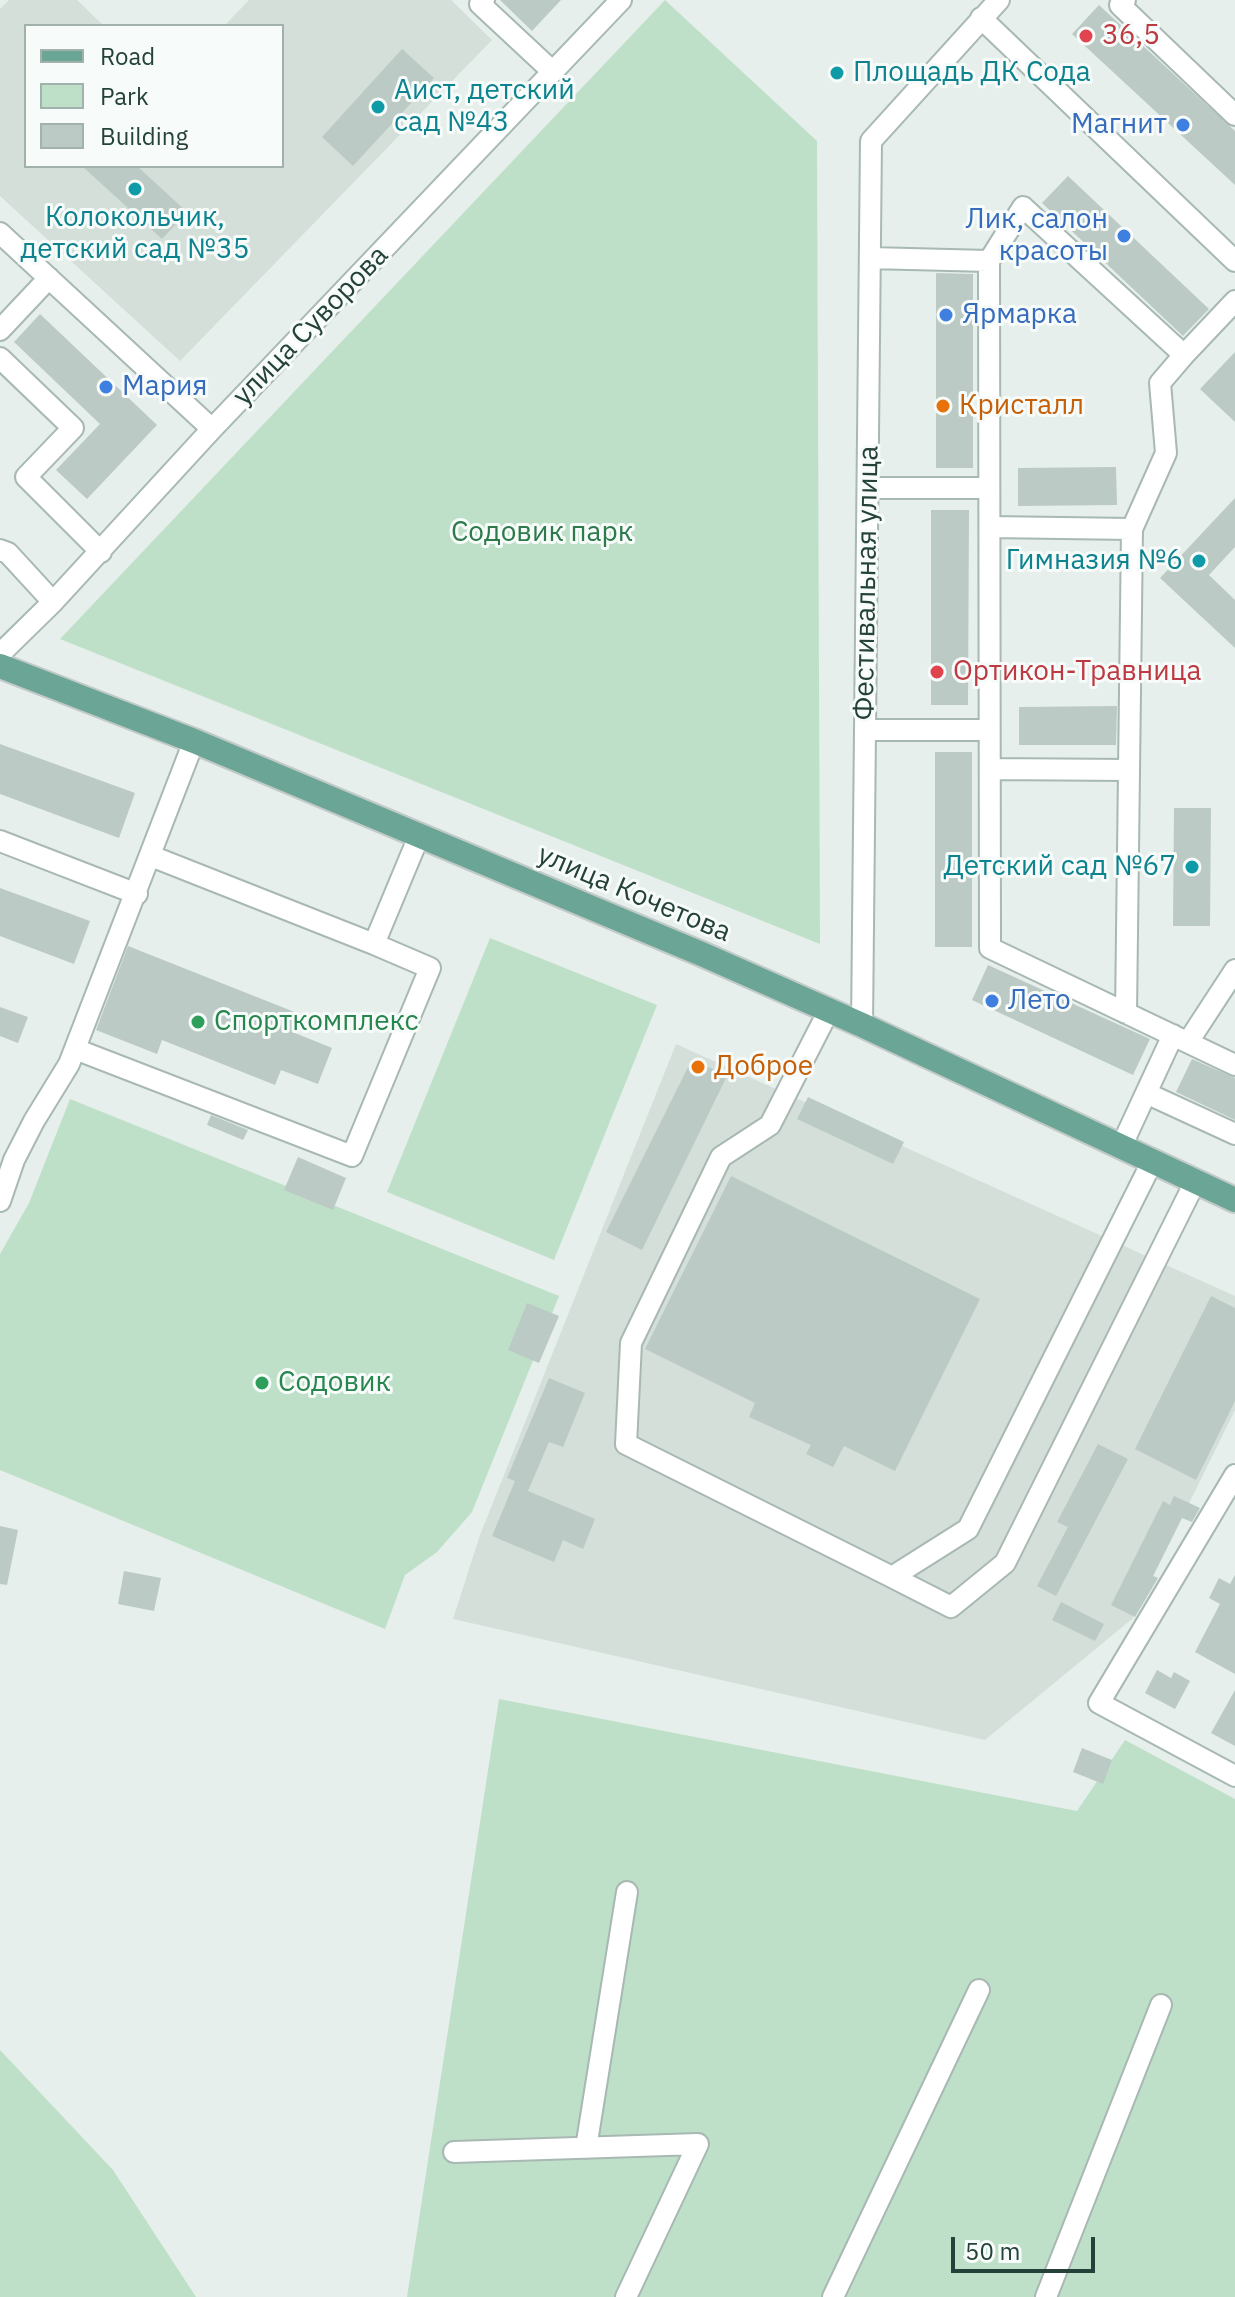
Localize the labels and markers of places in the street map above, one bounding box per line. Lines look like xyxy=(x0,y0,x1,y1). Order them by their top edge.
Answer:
place label: 36,5 xyxy=(1102,19,1160,53)
marker: 36,5 xyxy=(1077,27,1095,45)
place label: Площадь ДК Сода xyxy=(853,56,1091,90)
marker: Площадь ДК Сода xyxy=(828,64,846,82)
place label: Аист, детский сад №43 xyxy=(394,74,575,140)
marker: Аист, детский сад №43 xyxy=(369,98,387,116)
place label: Магнит xyxy=(1071,108,1167,142)
marker: Магнит xyxy=(1174,116,1192,134)
marker: Колокольчик, детский сад №35 xyxy=(126,180,144,198)
place label: Колокольчик, детский сад №35 xyxy=(21,201,249,267)
place label: Лик, салон красоты xyxy=(965,203,1108,269)
marker: Лик, салон красоты xyxy=(1115,227,1133,245)
place label: Ярмарка xyxy=(962,298,1077,332)
marker: Ярмарка xyxy=(937,306,955,324)
place label: Мария xyxy=(122,370,207,404)
marker: Мария xyxy=(97,378,115,396)
place label: Кристалл xyxy=(959,389,1084,423)
marker: Кристалл xyxy=(934,397,952,415)
place label: Гимназия №6 xyxy=(1006,544,1183,578)
marker: Гимназия №6 xyxy=(1190,552,1208,570)
place label: Ортикон-Травница xyxy=(953,655,1202,689)
marker: Ортикон-Травница xyxy=(928,663,946,681)
place label: Детский сад №67 xyxy=(944,850,1176,884)
marker: Детский сад №67 xyxy=(1183,858,1201,876)
place label: Лето xyxy=(1008,984,1071,1018)
marker: Лето xyxy=(983,992,1001,1010)
place label: Спорткомплекс xyxy=(214,1005,419,1039)
marker: Спорткомплекс xyxy=(189,1013,207,1031)
place label: Доброе xyxy=(714,1050,813,1084)
marker: Доброе xyxy=(689,1058,707,1076)
place label: Содовик xyxy=(278,1366,391,1400)
marker: Содовик xyxy=(253,1374,271,1392)

